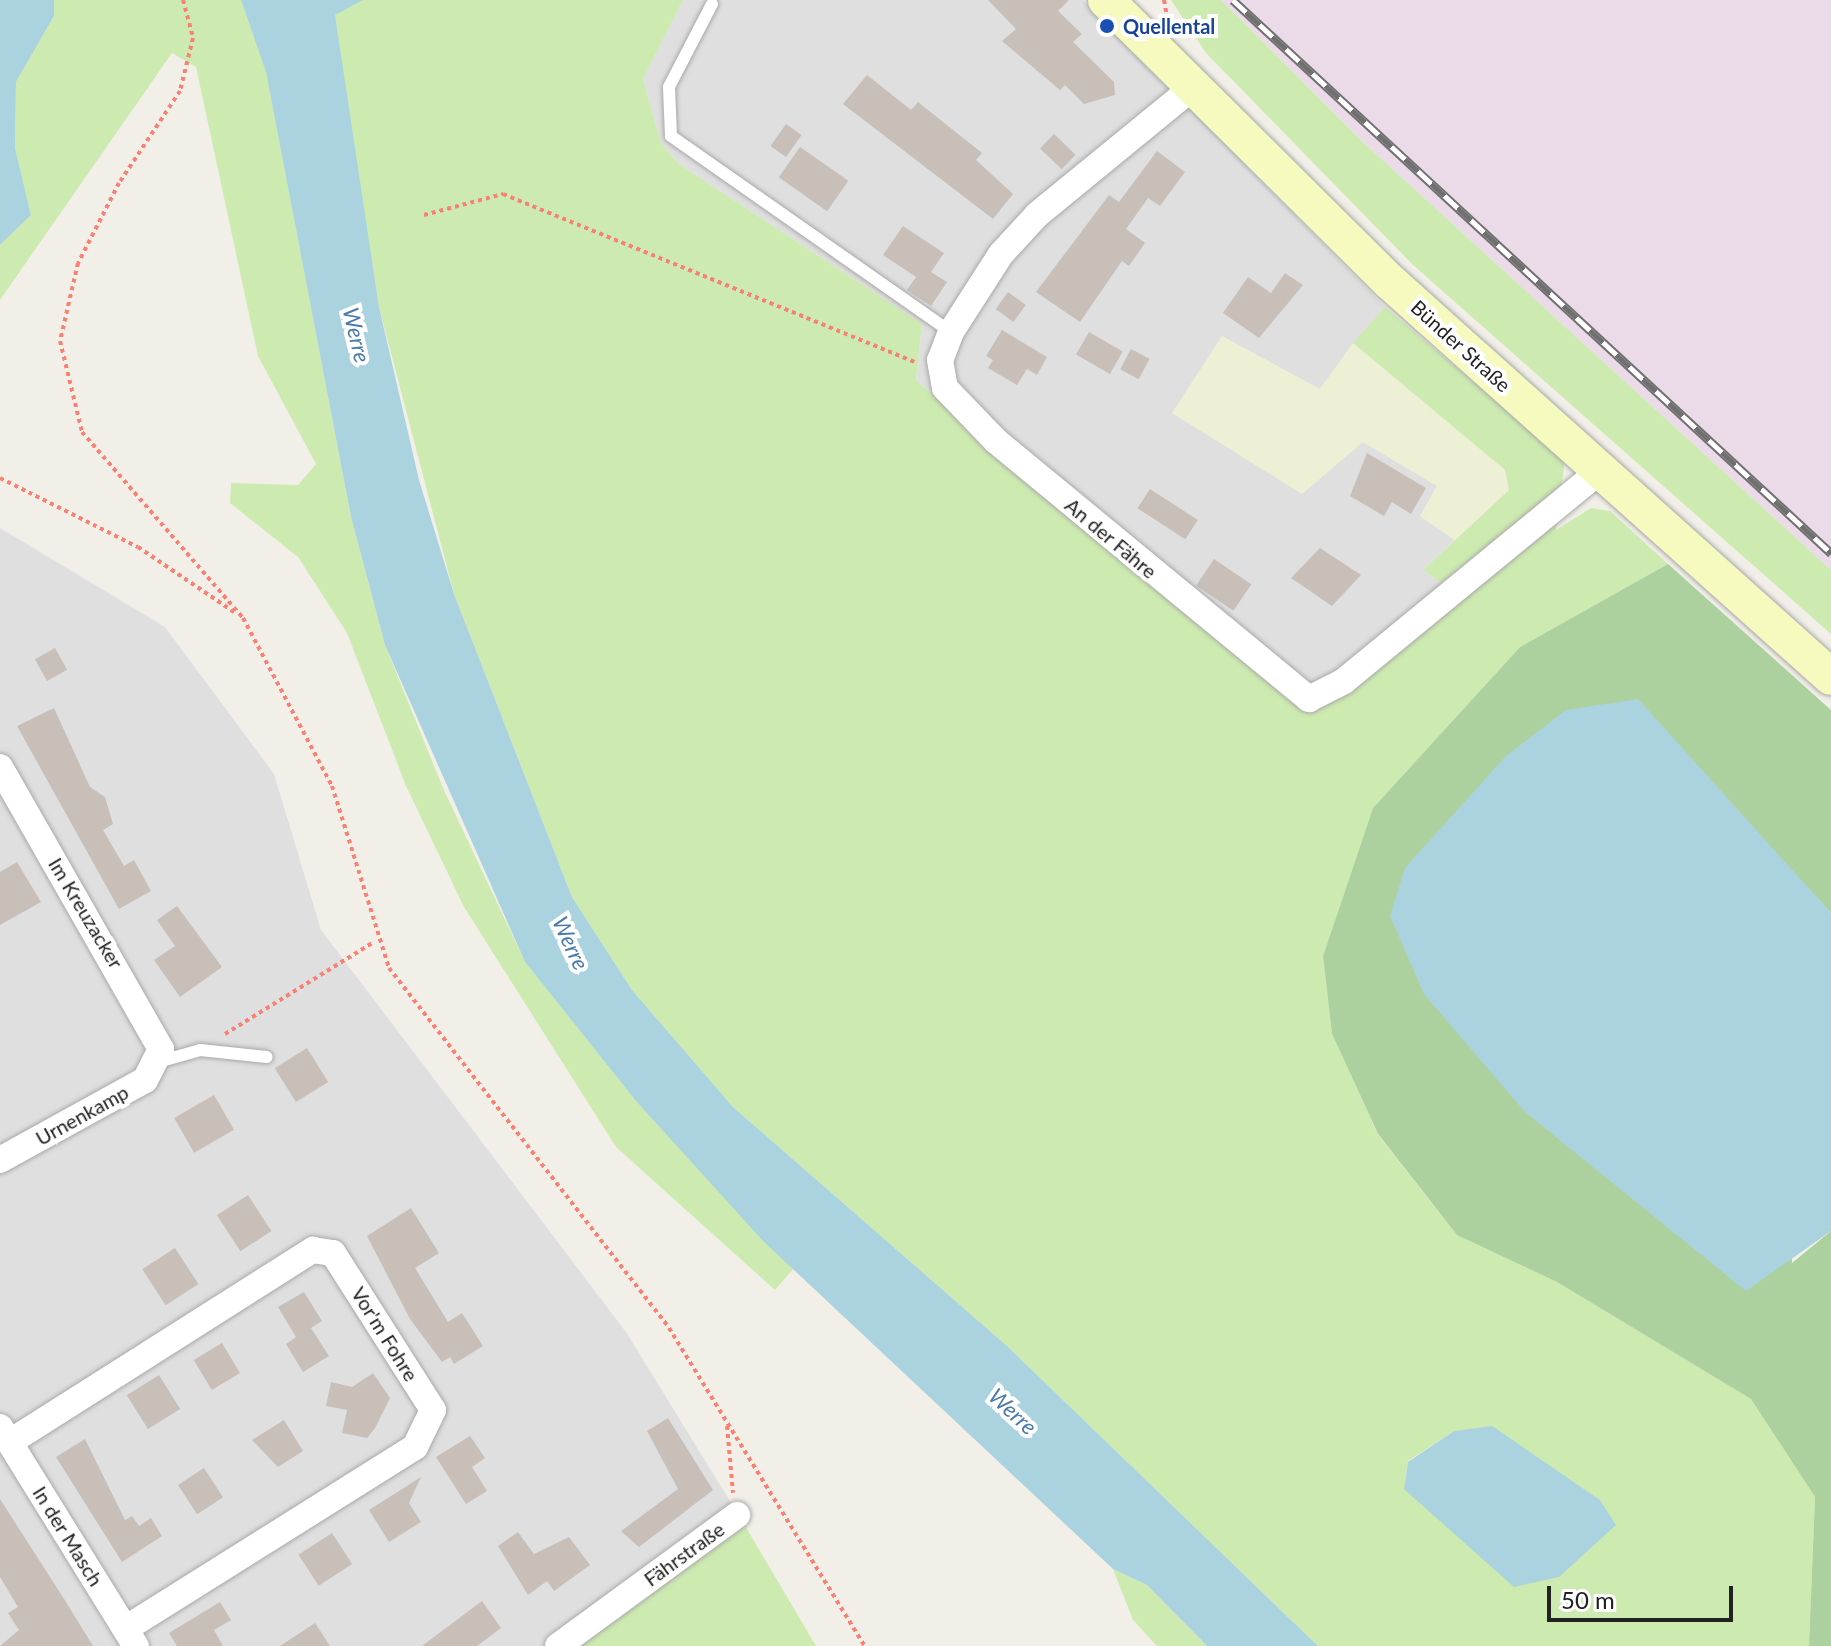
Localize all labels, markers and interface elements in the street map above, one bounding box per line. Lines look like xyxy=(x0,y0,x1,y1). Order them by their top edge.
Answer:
place label: Quellental xyxy=(1123,14,1215,38)
marker: Quellental xyxy=(1098,17,1116,35)
street label: Bünder Straße xyxy=(1406,295,1516,397)
water label: Werre xyxy=(338,305,376,365)
street label: An der Fähre xyxy=(1060,493,1162,583)
street label: Im Kreuzacker xyxy=(44,853,128,973)
water label: Werre xyxy=(547,912,595,974)
street label: Urnenkamp xyxy=(31,1080,133,1150)
street label: Vor'm Fohre xyxy=(347,1282,423,1386)
water label: Werre xyxy=(984,1382,1042,1440)
street label: In der Masch xyxy=(28,1482,108,1590)
street label: Fährstraße xyxy=(639,1517,729,1591)
scale bar xyxy=(1551,1570,1737,1620)
text: 50 m xyxy=(1561,1585,1615,1614)

